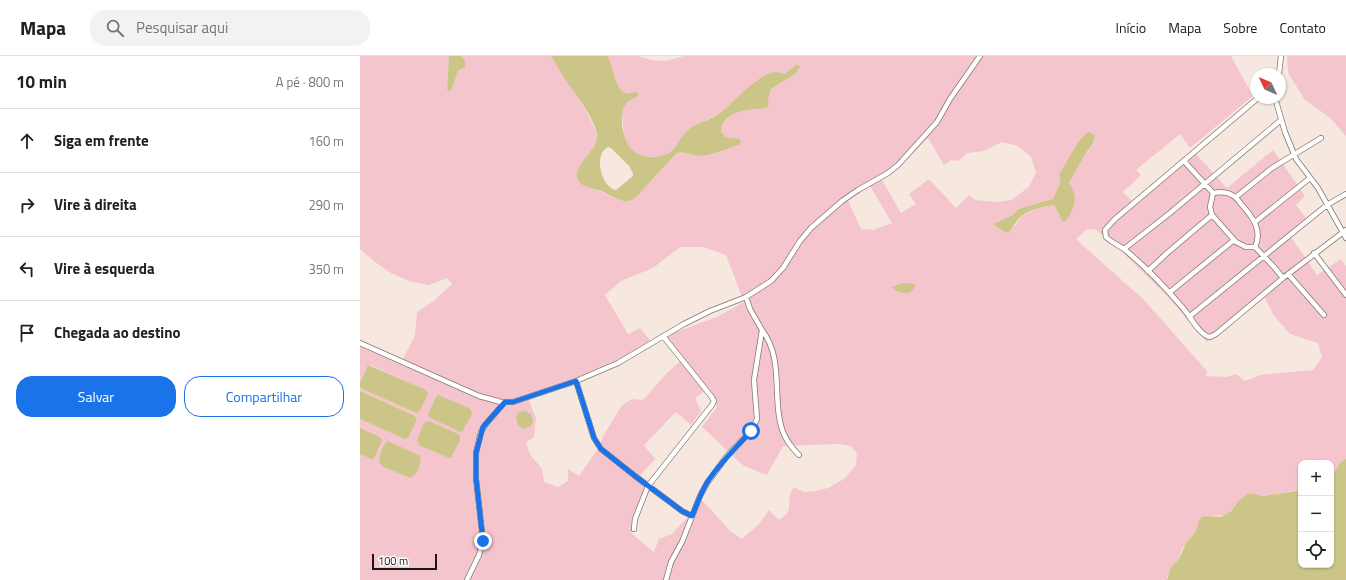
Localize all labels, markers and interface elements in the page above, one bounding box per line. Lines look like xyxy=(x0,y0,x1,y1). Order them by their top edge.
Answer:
search box xyxy=(90,10,370,46)
text: Mapa xyxy=(20,13,66,42)
text: Pesquisar aqui xyxy=(136,16,228,39)
icon: search xyxy=(104,17,126,39)
text: Início xyxy=(1116,17,1146,38)
text: Mapa xyxy=(1168,17,1201,38)
text: Sobre xyxy=(1223,17,1257,38)
text: Contato xyxy=(1279,17,1326,38)
north arrow xyxy=(1250,68,1286,104)
text: 10 min xyxy=(16,69,67,95)
text: A pé · 800 m xyxy=(276,72,344,92)
text: Siga em frente xyxy=(54,129,149,152)
icon: ahead xyxy=(16,130,38,152)
text: 160 m xyxy=(308,131,344,151)
text: Vire à direita xyxy=(54,193,137,216)
icon: right xyxy=(16,194,38,216)
text: 290 m xyxy=(308,195,344,215)
text: Vire à esquerda xyxy=(54,257,155,280)
icon: left xyxy=(16,258,38,280)
text: 350 m xyxy=(308,259,344,279)
text: Chegada ao destino xyxy=(54,321,180,344)
icon: arrive xyxy=(16,322,38,344)
button: Salvar xyxy=(16,376,176,417)
button: Compartilhar xyxy=(184,376,344,417)
route start xyxy=(742,422,760,440)
map controls xyxy=(1298,460,1334,568)
button: + xyxy=(1298,460,1334,496)
button: − xyxy=(1298,496,1334,532)
route end xyxy=(474,532,492,550)
button: locate xyxy=(1298,532,1334,568)
scale bar xyxy=(372,552,437,571)
text: 100 m xyxy=(378,553,408,569)

